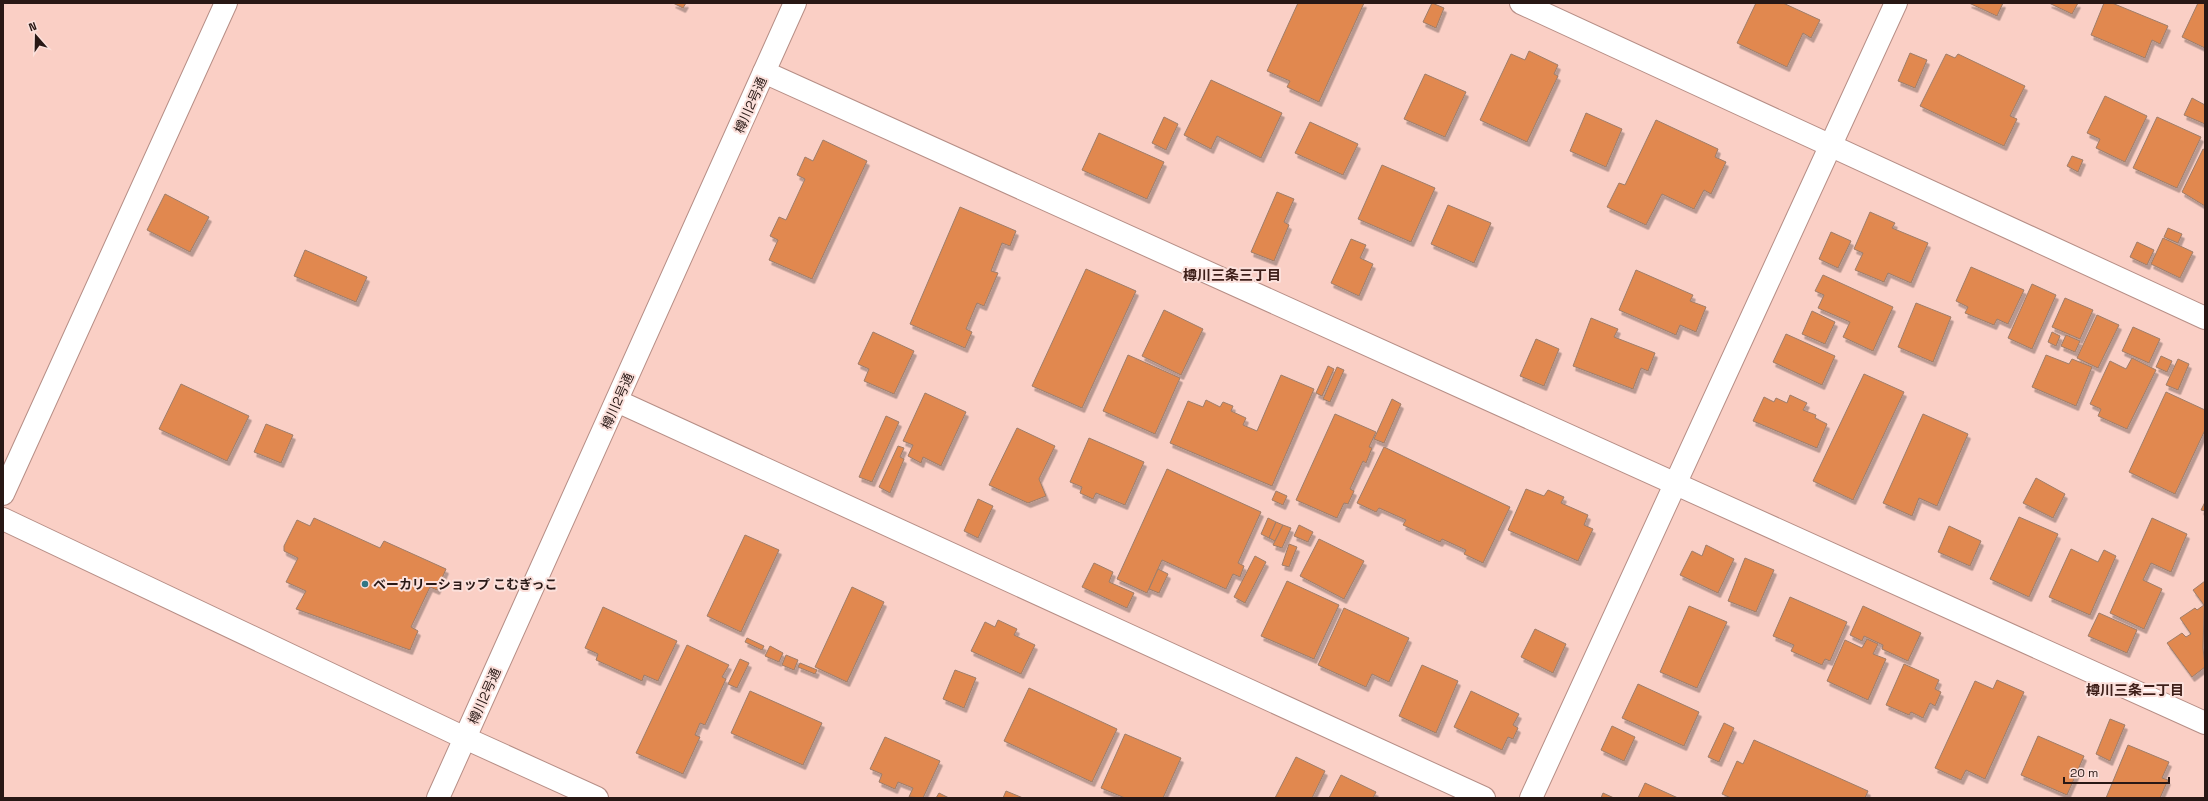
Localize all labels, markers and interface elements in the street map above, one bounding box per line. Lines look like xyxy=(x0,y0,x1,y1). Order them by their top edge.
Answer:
north arrow xyxy=(16,16,56,56)
text: N xyxy=(27,19,38,34)
street label: 樽川2号通 xyxy=(731,74,770,136)
district label: 樽川三条三丁目 xyxy=(1183,266,1281,284)
street label: 樽川2号通 xyxy=(598,370,637,432)
place label: ベーカリーショップ こむぎっこ xyxy=(373,576,558,593)
marker: ベーカリーショップ こむぎっこ xyxy=(360,579,370,589)
street label: 樽川2号通 xyxy=(465,665,504,727)
district label: 樽川三条二丁目 xyxy=(2086,681,2184,699)
scale bar xyxy=(2064,759,2169,785)
text: 20 m xyxy=(2070,765,2098,781)

